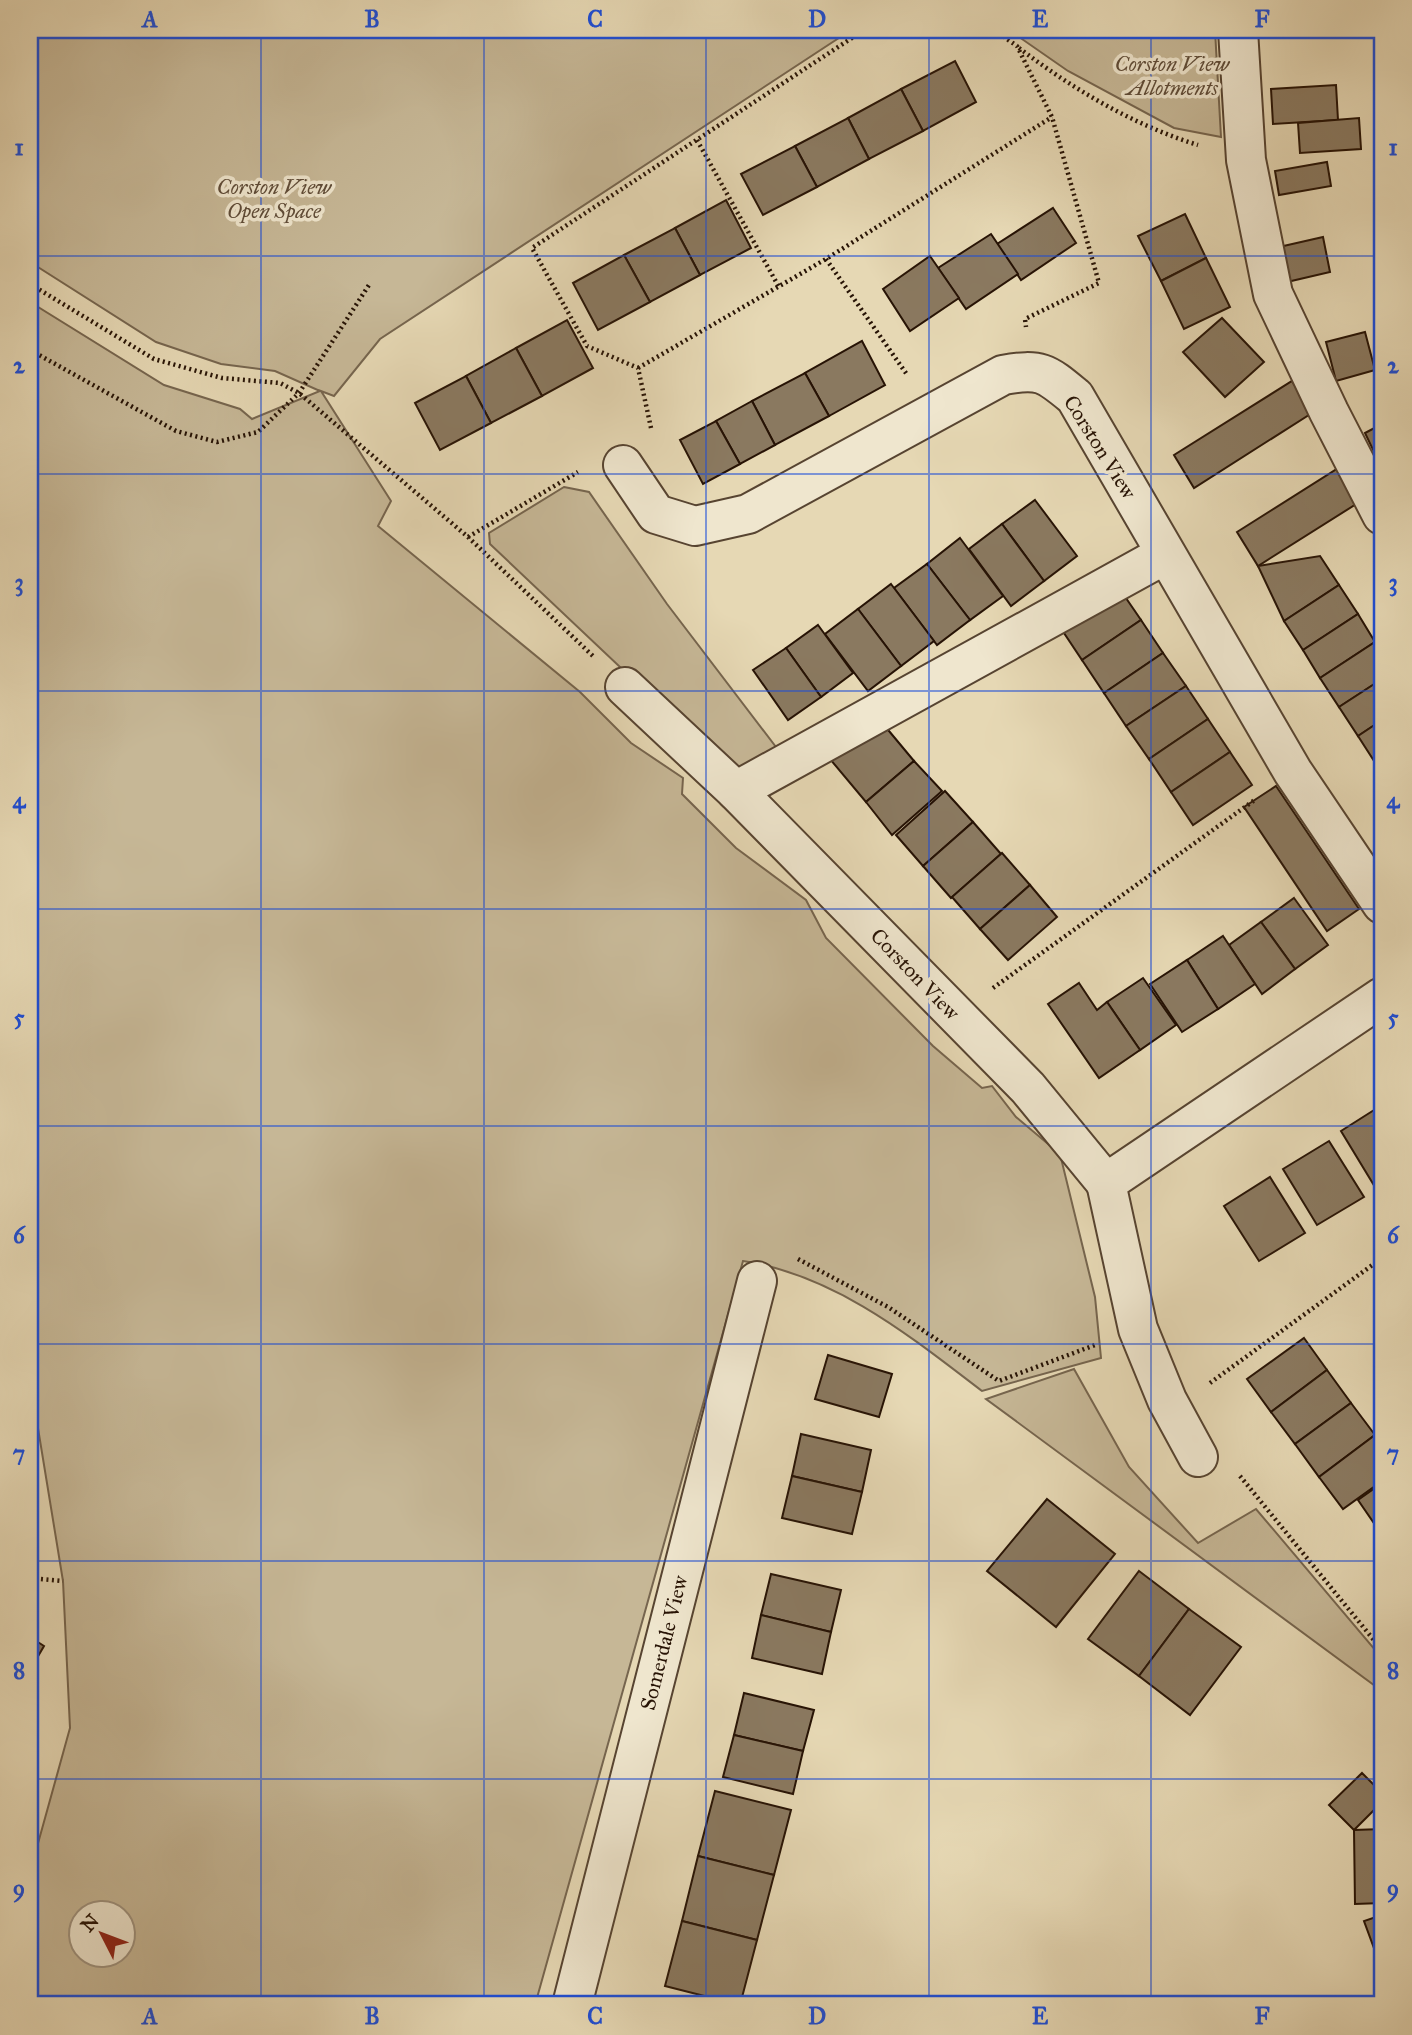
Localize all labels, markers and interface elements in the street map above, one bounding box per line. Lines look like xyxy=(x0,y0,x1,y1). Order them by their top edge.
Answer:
text: A xyxy=(140,5,158,33)
text: B xyxy=(364,5,380,33)
text: C xyxy=(587,5,603,33)
text: D xyxy=(808,5,826,33)
text: E xyxy=(1032,5,1049,33)
text: F xyxy=(1254,5,1270,33)
park label: Corston View Allotments xyxy=(1115,51,1231,101)
text: 1 xyxy=(14,133,24,161)
text: 1 xyxy=(1388,133,1398,161)
park label: Corston View Open Space xyxy=(217,174,333,224)
text: 2 xyxy=(13,351,25,379)
text: 2 xyxy=(1387,351,1399,379)
street label: Corston View xyxy=(1058,390,1142,504)
text: 3 xyxy=(14,568,24,597)
text: 3 xyxy=(1388,568,1398,597)
text: 4 xyxy=(13,786,27,814)
text: 4 xyxy=(1387,786,1401,814)
street label: Corston View xyxy=(865,923,965,1025)
text: 5 xyxy=(14,1003,25,1031)
text: 5 xyxy=(1388,1003,1399,1031)
text: 6 xyxy=(13,1221,26,1249)
text: 6 xyxy=(1387,1221,1400,1249)
text: 7 xyxy=(13,1439,25,1467)
text: 7 xyxy=(1387,1439,1399,1467)
street label: Somerdale View xyxy=(635,1573,693,1713)
text: 8 xyxy=(13,1656,25,1684)
text: 8 xyxy=(1387,1656,1399,1684)
text: 9 xyxy=(13,1874,25,1903)
text: 9 xyxy=(1387,1874,1399,1903)
north arrow xyxy=(66,1898,136,1968)
text: N xyxy=(76,1909,104,1937)
text: A xyxy=(140,2002,158,2030)
text: B xyxy=(364,2002,380,2030)
text: C xyxy=(587,2002,603,2030)
text: D xyxy=(808,2002,826,2030)
text: E xyxy=(1032,2002,1049,2030)
text: F xyxy=(1254,2002,1270,2030)

